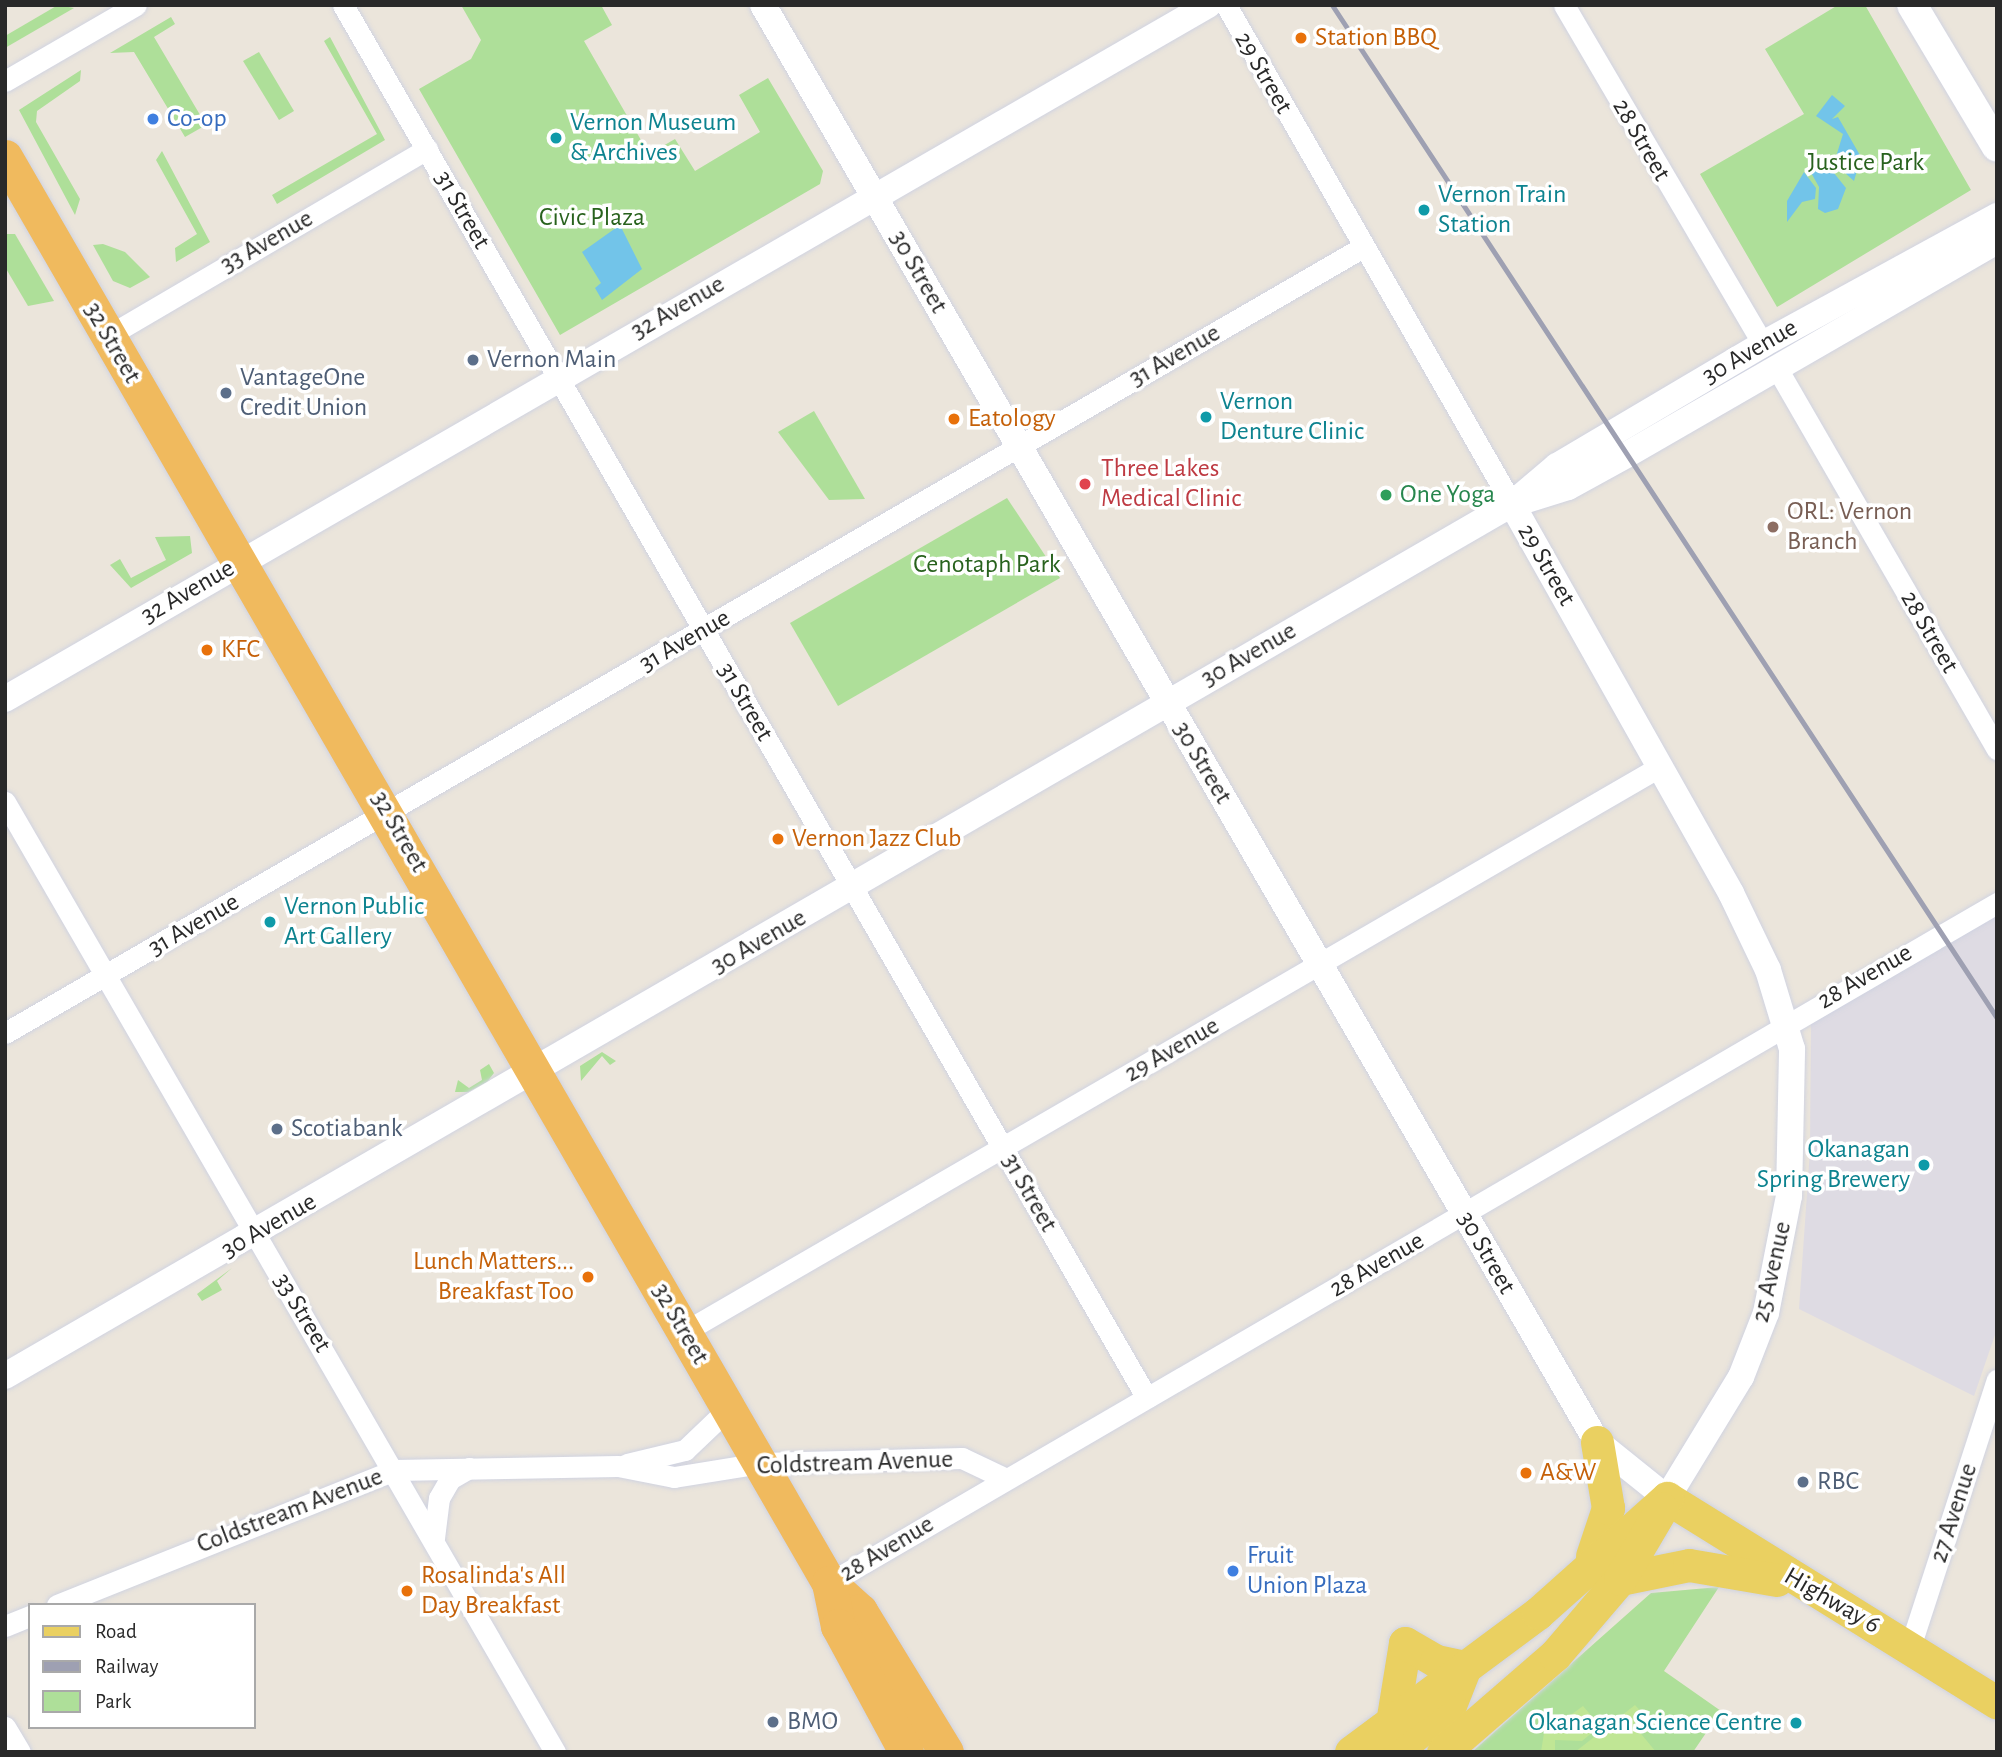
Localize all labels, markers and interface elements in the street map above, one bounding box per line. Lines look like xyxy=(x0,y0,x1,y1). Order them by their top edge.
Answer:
place label: Station BBQ xyxy=(1315,22,1437,54)
street label: 29 Street xyxy=(1227,26,1299,120)
marker: Station BBQ xyxy=(1293,30,1309,46)
street label: 28 Street xyxy=(1605,93,1677,187)
place label: Co-op xyxy=(167,103,227,135)
place label: Vernon Museum & Archives xyxy=(570,107,736,168)
marker: Co-op xyxy=(145,111,161,127)
marker: Vernon Museum & Archives xyxy=(548,130,564,146)
park label: Justice Park xyxy=(1808,147,1924,179)
street label: 31 Street xyxy=(427,165,497,255)
place label: Vernon Train Station xyxy=(1438,179,1566,241)
park label: Civic Plaza xyxy=(539,202,645,234)
marker: Vernon Train Station xyxy=(1416,202,1432,218)
street label: 33 Avenue xyxy=(215,203,319,281)
street label: 30 Street xyxy=(882,225,954,319)
street label: 32 Avenue xyxy=(626,269,730,347)
street label: 32 Street xyxy=(76,297,148,389)
street label: 30 Avenue xyxy=(1697,312,1803,392)
street label: 31 Avenue xyxy=(1124,318,1226,394)
place label: Vernon Main xyxy=(487,344,617,376)
marker: Vernon Main xyxy=(465,352,481,368)
place label: VantageOne Credit Union xyxy=(240,362,367,424)
marker: VantageOne Credit Union xyxy=(218,385,234,401)
place label: Vernon Denture Clinic xyxy=(1220,386,1364,448)
place label: Eatology xyxy=(968,403,1056,435)
marker: Vernon Denture Clinic xyxy=(1198,409,1214,425)
marker: Eatology xyxy=(946,411,962,427)
place label: Three Lakes Medical Clinic xyxy=(1101,453,1241,514)
marker: Three Lakes Medical Clinic xyxy=(1075,474,1095,494)
place label: One Yoga xyxy=(1400,479,1495,511)
marker: One Yoga xyxy=(1378,487,1394,503)
place label: ORL: Vernon Branch xyxy=(1787,496,1912,558)
street label: 29 Street xyxy=(1510,518,1582,612)
marker: ORL: Vernon Branch xyxy=(1765,519,1781,535)
park label: Cenotaph Park xyxy=(913,549,1061,581)
street label: 32 Avenue xyxy=(136,553,240,631)
street label: 28 Street xyxy=(1893,585,1965,679)
street label: 31 Avenue xyxy=(634,603,736,679)
street label: 30 Avenue xyxy=(1196,615,1302,695)
place label: KFC xyxy=(221,634,260,666)
marker: KFC xyxy=(199,642,215,658)
street label: 31 Street xyxy=(710,657,780,747)
street label: 30 Street xyxy=(1165,716,1239,810)
street label: 32 Street xyxy=(363,786,435,878)
place label: Vernon Jazz Club xyxy=(792,823,961,855)
marker: Vernon Jazz Club xyxy=(770,831,786,847)
street label: 31 Avenue xyxy=(143,887,245,963)
place label: Vernon Public Art Gallery xyxy=(284,891,424,953)
street label: 30 Avenue xyxy=(706,902,812,982)
marker: Vernon Public Art Gallery xyxy=(262,914,278,930)
street label: 28 Avenue xyxy=(1812,937,1918,1017)
street label: 29 Avenue xyxy=(1119,1010,1225,1090)
place label: Scotiabank xyxy=(291,1113,403,1145)
marker: Scotiabank xyxy=(269,1121,285,1137)
place label: Okanagan Spring Brewery xyxy=(1757,1134,1910,1196)
street label: 31 Street xyxy=(994,1148,1064,1238)
marker: Okanagan Spring Brewery xyxy=(1916,1157,1932,1173)
street label: 30 Avenue xyxy=(216,1186,322,1266)
street label: 30 Street xyxy=(1450,1206,1522,1300)
street label: 25 Avenue xyxy=(1745,1218,1799,1326)
street label: 28 Avenue xyxy=(1324,1225,1430,1305)
place label: Lunch Matters... Breakfast Too xyxy=(413,1246,574,1308)
street label: 33 Street xyxy=(266,1268,338,1358)
marker: Lunch Matters... Breakfast Too xyxy=(580,1269,596,1285)
street label: 32 Street xyxy=(644,1278,716,1370)
street label: Coldstream Avenue xyxy=(756,1444,954,1482)
place label: A&W xyxy=(1540,1457,1596,1489)
street label: 27 Avenue xyxy=(1923,1459,1985,1567)
street label: Coldstream Avenue xyxy=(193,1461,387,1561)
marker: A&W xyxy=(1518,1465,1534,1481)
place label: RBC xyxy=(1817,1466,1859,1498)
marker: RBC xyxy=(1795,1474,1811,1490)
street label: 28 Avenue xyxy=(834,1509,940,1589)
place label: Fruit Union Plaza xyxy=(1247,1540,1367,1602)
place label: Rosalinda's All Day Breakfast xyxy=(421,1560,566,1622)
street label: Highway 6 xyxy=(1778,1561,1886,1641)
marker: Fruit Union Plaza xyxy=(1225,1563,1241,1579)
marker: Rosalinda's All Day Breakfast xyxy=(399,1583,415,1599)
legend xyxy=(28,1603,256,1729)
text: Road xyxy=(95,1621,137,1642)
text: Railway xyxy=(95,1656,158,1677)
text: Park xyxy=(95,1691,131,1712)
place label: BMO xyxy=(787,1706,838,1738)
place label: Okanagan Science Centre xyxy=(1528,1707,1782,1739)
marker: BMO xyxy=(765,1714,781,1730)
marker: Okanagan Science Centre xyxy=(1788,1715,1804,1731)

